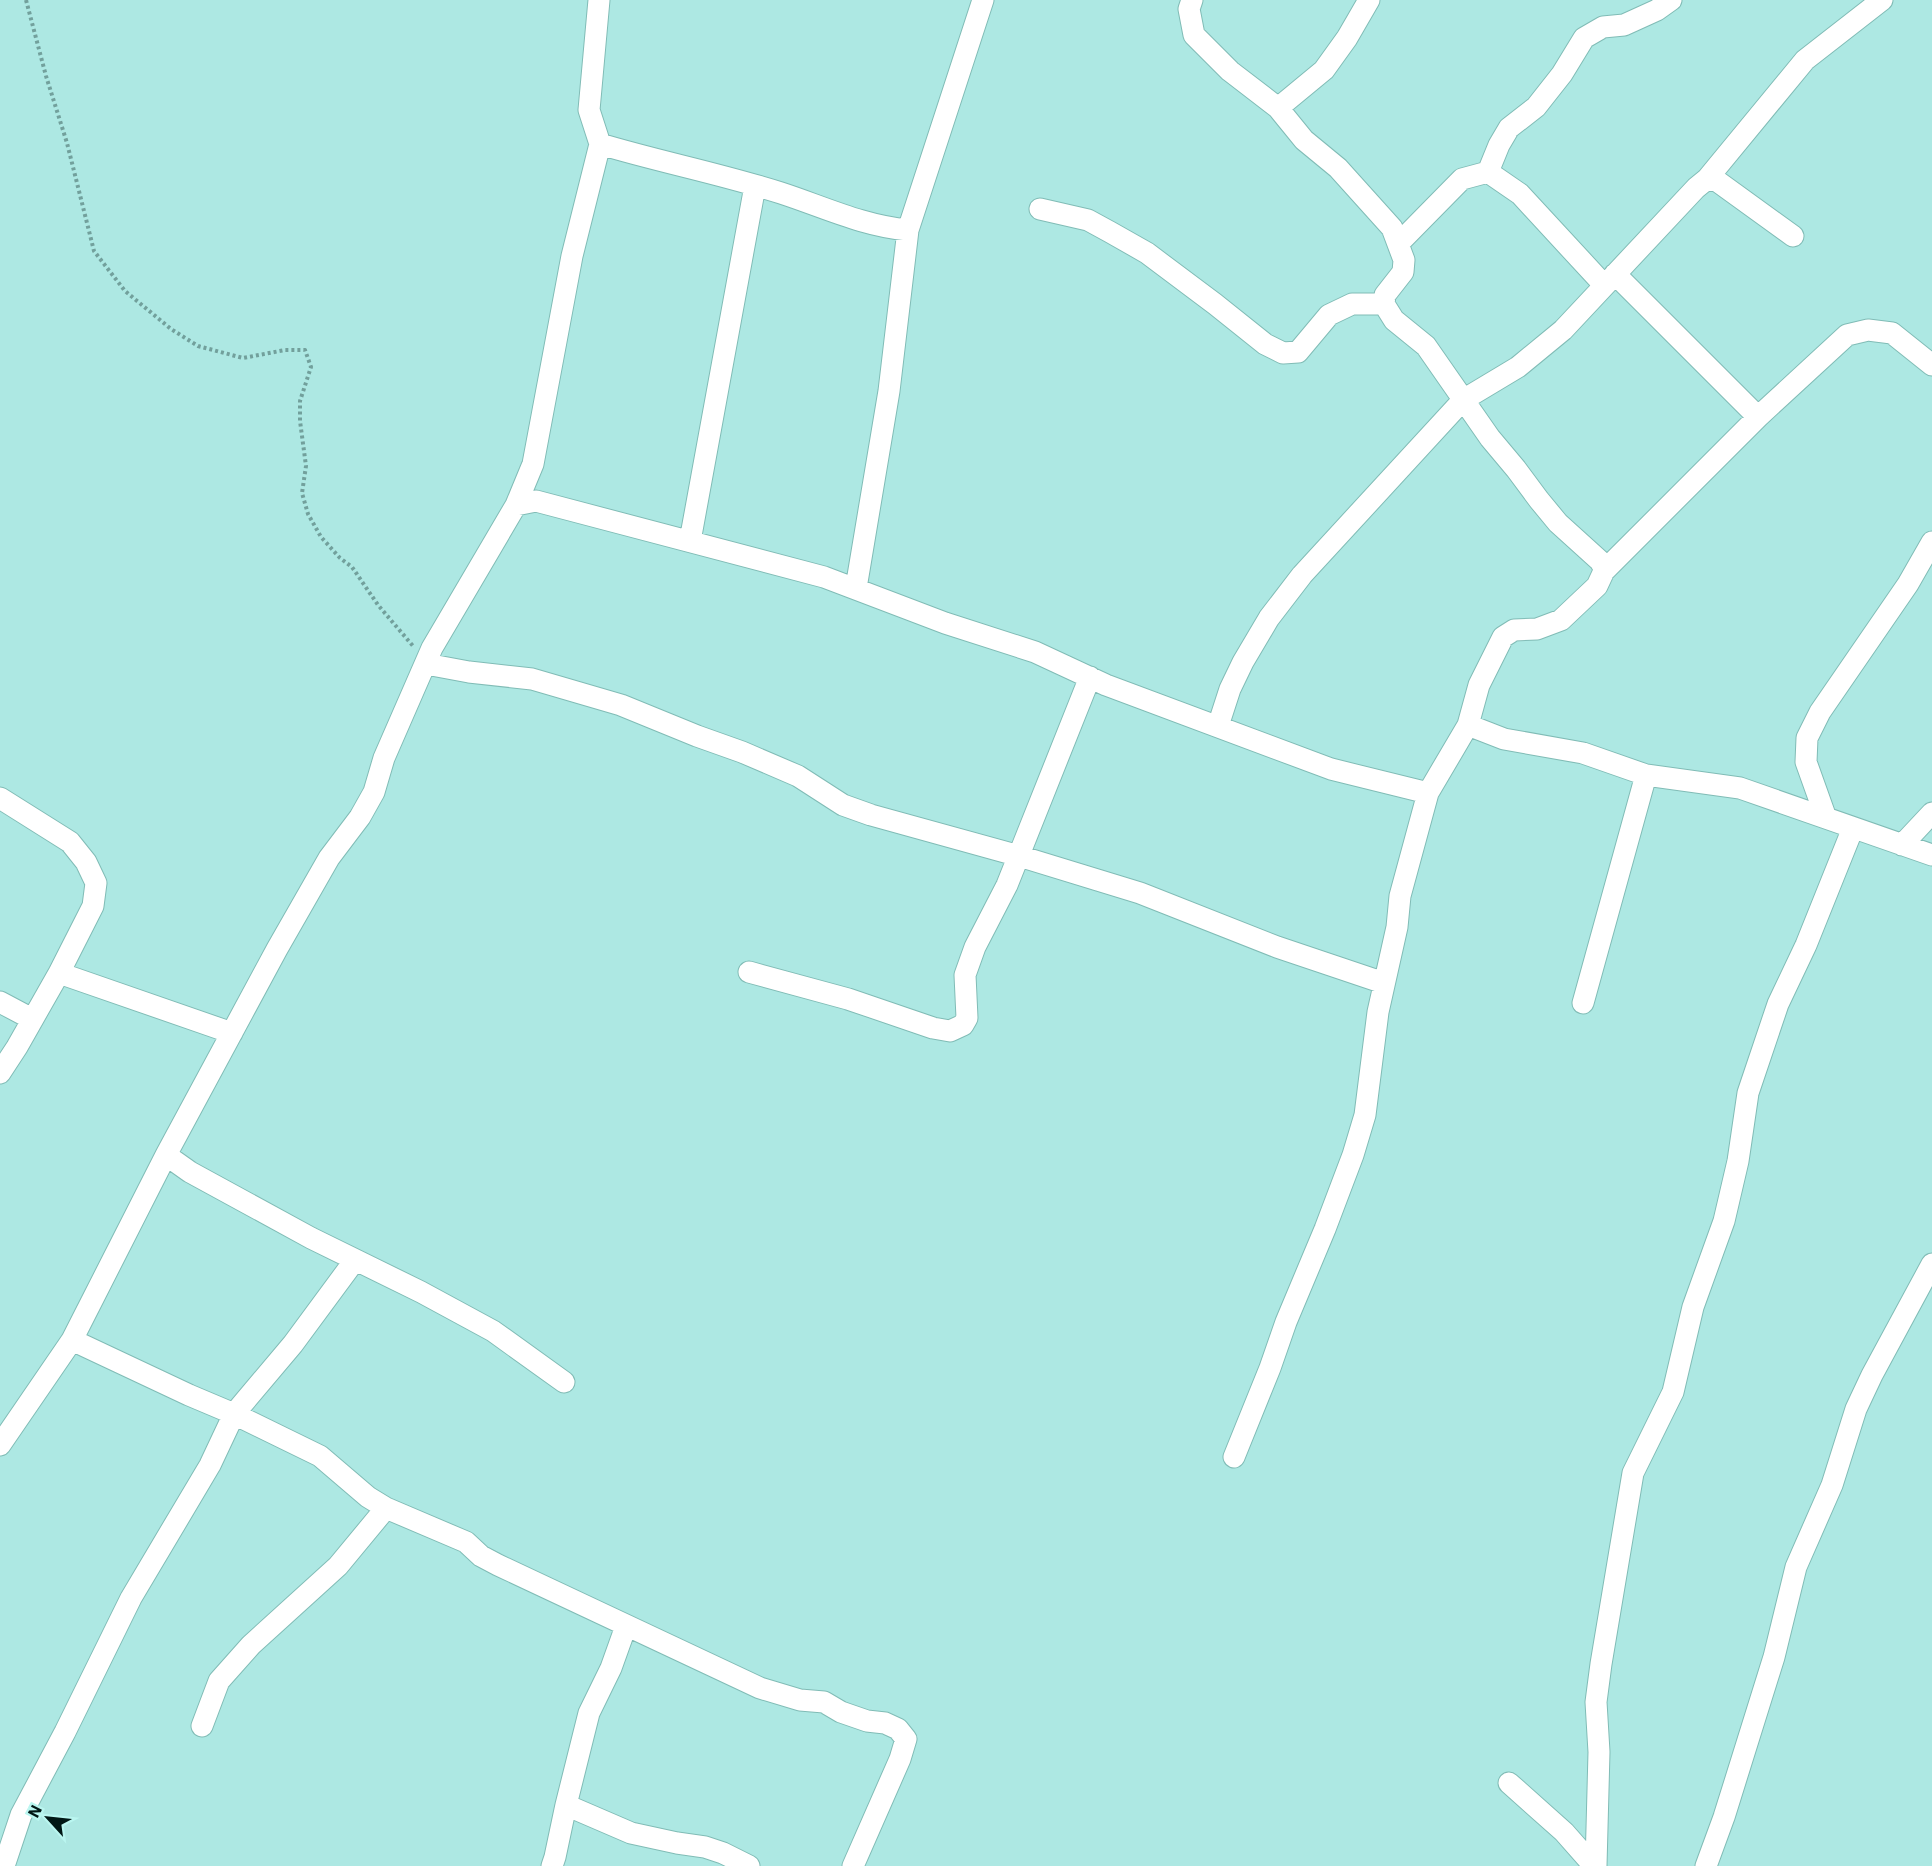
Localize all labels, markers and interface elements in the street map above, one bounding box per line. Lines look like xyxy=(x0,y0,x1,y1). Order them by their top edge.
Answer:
north arrow xyxy=(18,1788,78,1848)
text: N xyxy=(23,1801,46,1821)

